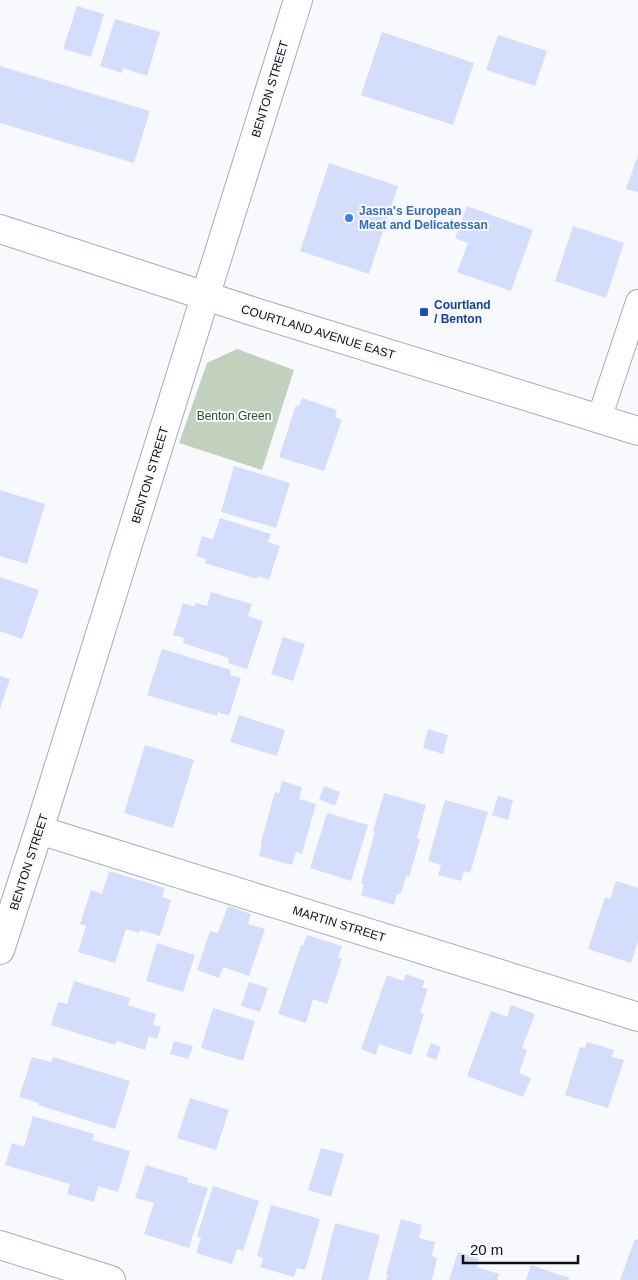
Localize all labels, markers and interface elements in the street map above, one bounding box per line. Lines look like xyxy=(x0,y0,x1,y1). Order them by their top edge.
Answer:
street label: BENTON STREET xyxy=(249,38,292,139)
place label: Jasna's European Meat and Delicatessan xyxy=(359,204,488,232)
marker: Jasna's European Meat and Delicatessan xyxy=(343,212,355,224)
place label: Courtland / Benton xyxy=(434,298,491,326)
street label: COURTLAND AVENUE EAST xyxy=(239,302,397,362)
marker: Courtland / Benton xyxy=(418,306,430,318)
park label: Benton Green xyxy=(197,409,271,423)
street label: BENTON STREET xyxy=(129,424,172,525)
street label: BENTON STREET xyxy=(7,811,51,912)
street label: MARTIN STREET xyxy=(291,903,388,945)
scale bar xyxy=(463,1232,578,1264)
text: 20 m xyxy=(470,1241,503,1258)

